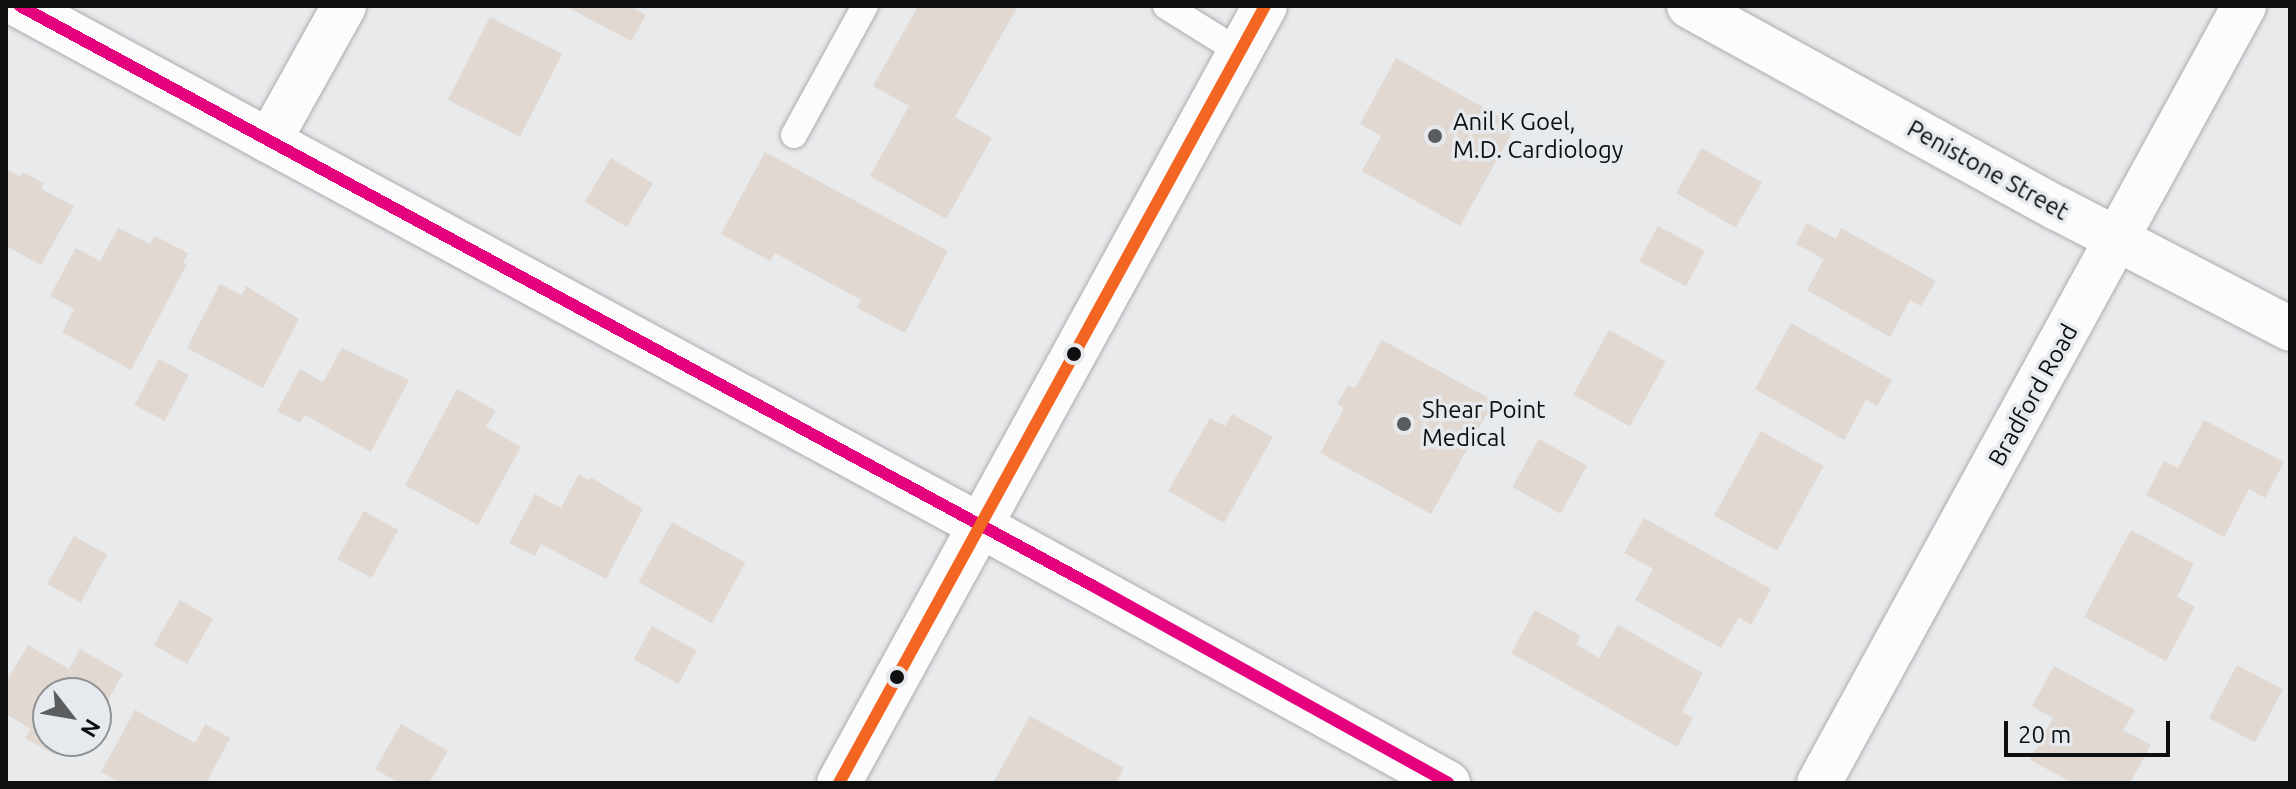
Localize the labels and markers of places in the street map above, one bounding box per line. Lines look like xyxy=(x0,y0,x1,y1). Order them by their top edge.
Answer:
place label: Anil K Goel, M.D. Cardiology xyxy=(1453,108,1623,164)
marker: Anil K Goel, M.D. Cardiology xyxy=(1424,125,1446,147)
unlabelled marker xyxy=(1066,346,1082,362)
place label: Shear Point Medical xyxy=(1422,396,1546,452)
marker: Shear Point Medical xyxy=(1393,413,1415,435)
unlabelled marker xyxy=(889,669,905,685)

